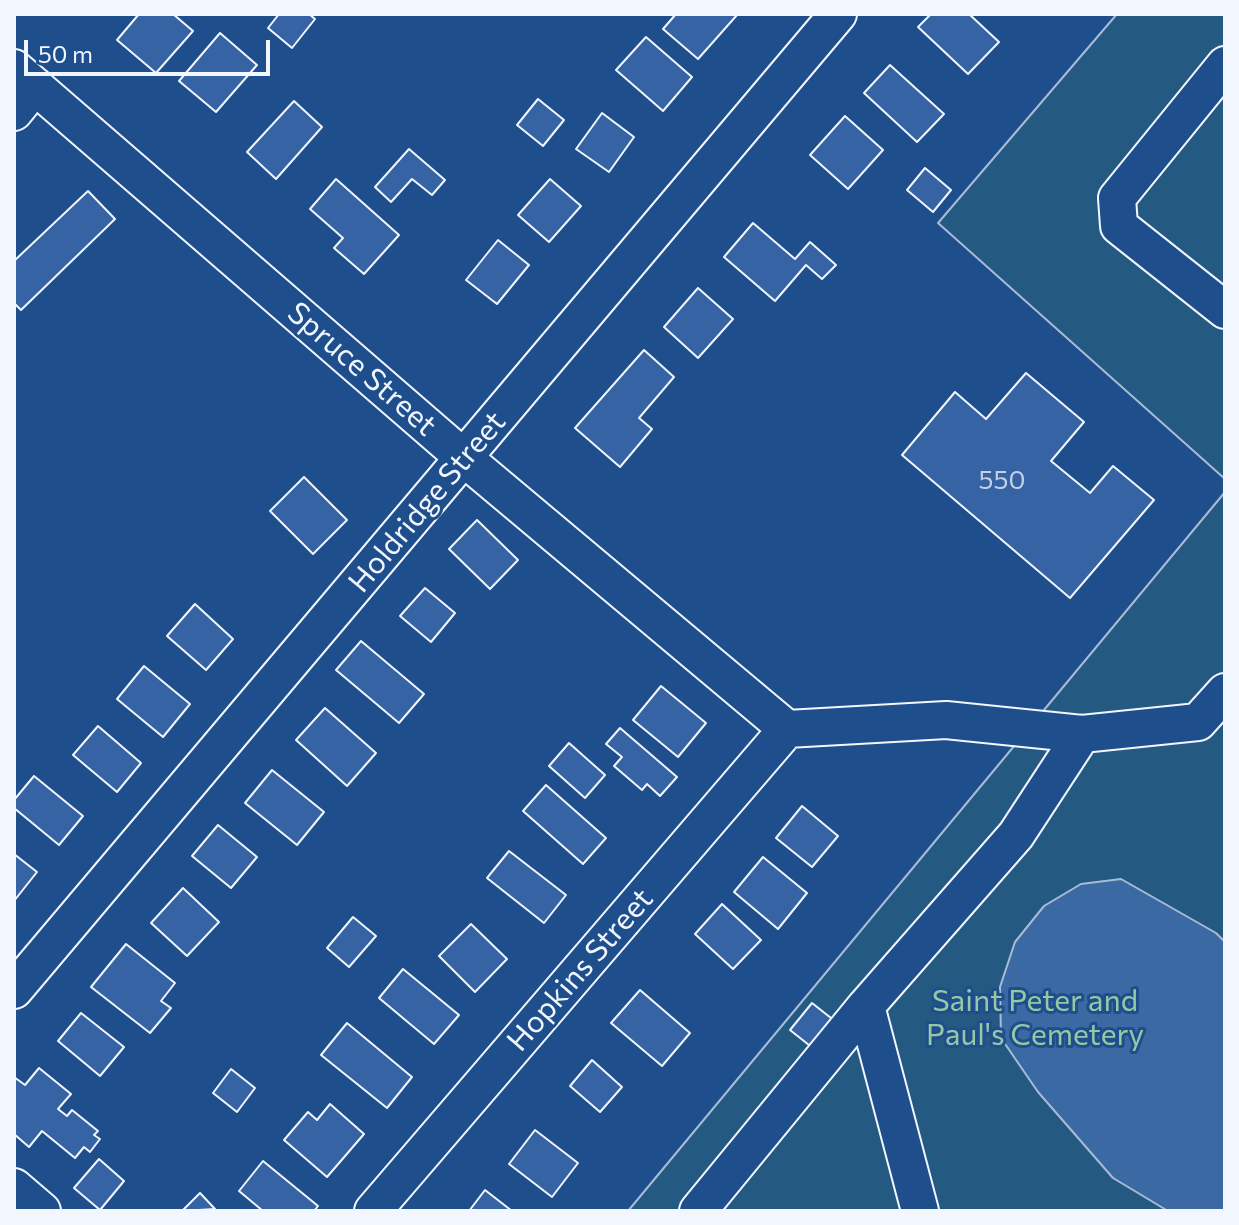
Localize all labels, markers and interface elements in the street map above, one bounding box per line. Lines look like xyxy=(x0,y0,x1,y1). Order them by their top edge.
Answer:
scale bar xyxy=(28,24,274,74)
text: 50 m xyxy=(38,39,93,68)
street label: Spruce Street xyxy=(280,295,444,443)
street label: Holdridge Street xyxy=(341,404,513,600)
house number: 550 xyxy=(979,464,1025,496)
street label: Hopkins Street xyxy=(500,881,660,1059)
park label: Saint Peter and Paul's Cemetery xyxy=(926,983,1144,1054)

